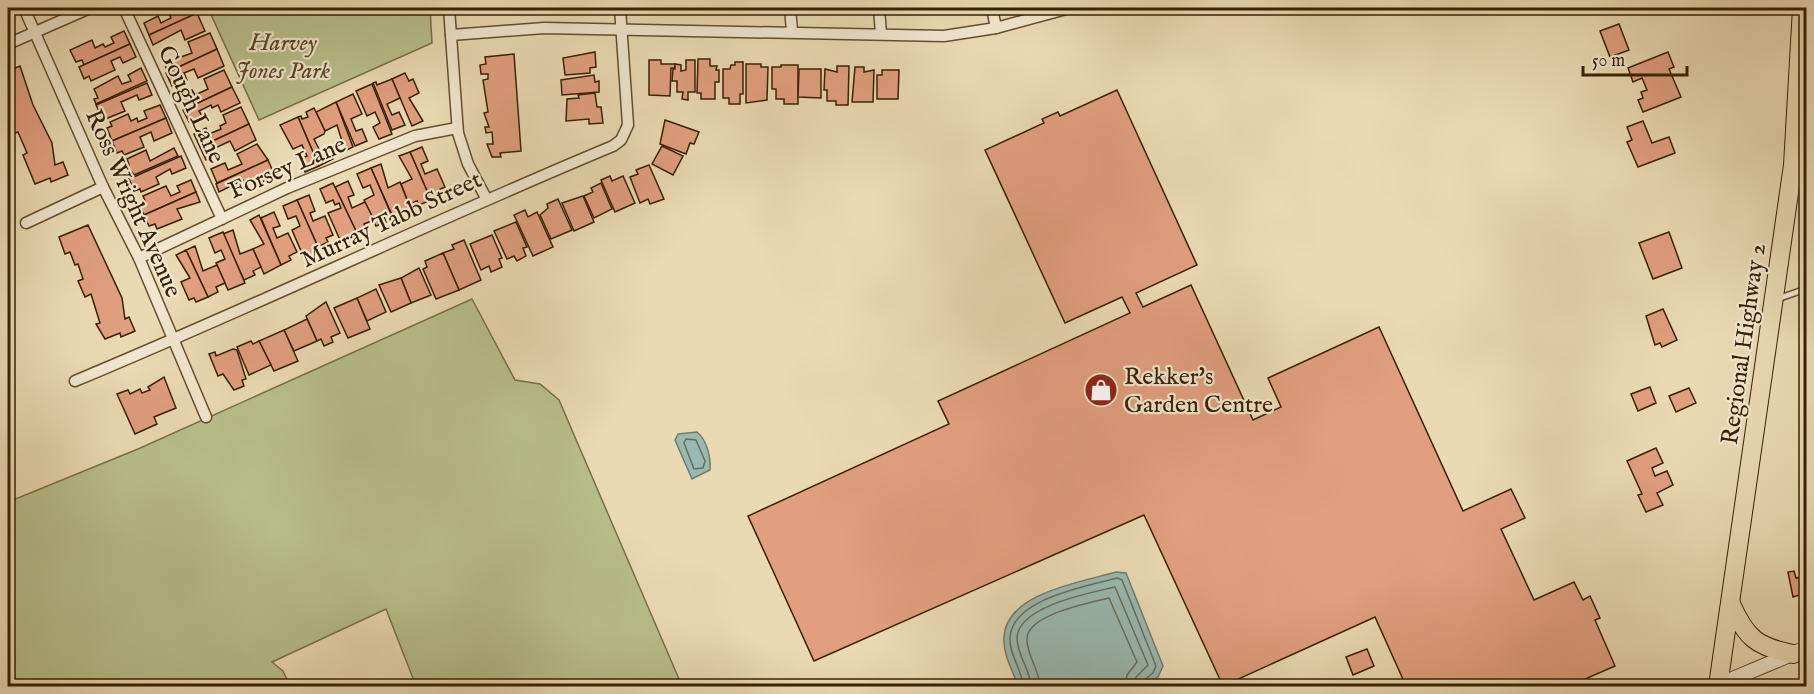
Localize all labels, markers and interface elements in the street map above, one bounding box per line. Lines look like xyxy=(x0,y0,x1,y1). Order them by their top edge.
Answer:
park label: Harvey Jones Park xyxy=(236,28,330,87)
scale bar xyxy=(1583,39,1686,77)
street label: Gough Lane xyxy=(150,41,231,169)
text: 50 m xyxy=(1592,50,1625,73)
street label: Ross Wright Avenue xyxy=(77,105,188,302)
street label: Forsey Lane xyxy=(224,130,351,207)
street label: Murray Tabb Street xyxy=(296,165,487,276)
street label: Regional Highway 2 xyxy=(1715,242,1774,447)
place label: Rekker's Garden Centre xyxy=(1124,362,1273,421)
shop icon: Rekker's Garden Centre xyxy=(1083,372,1119,408)

